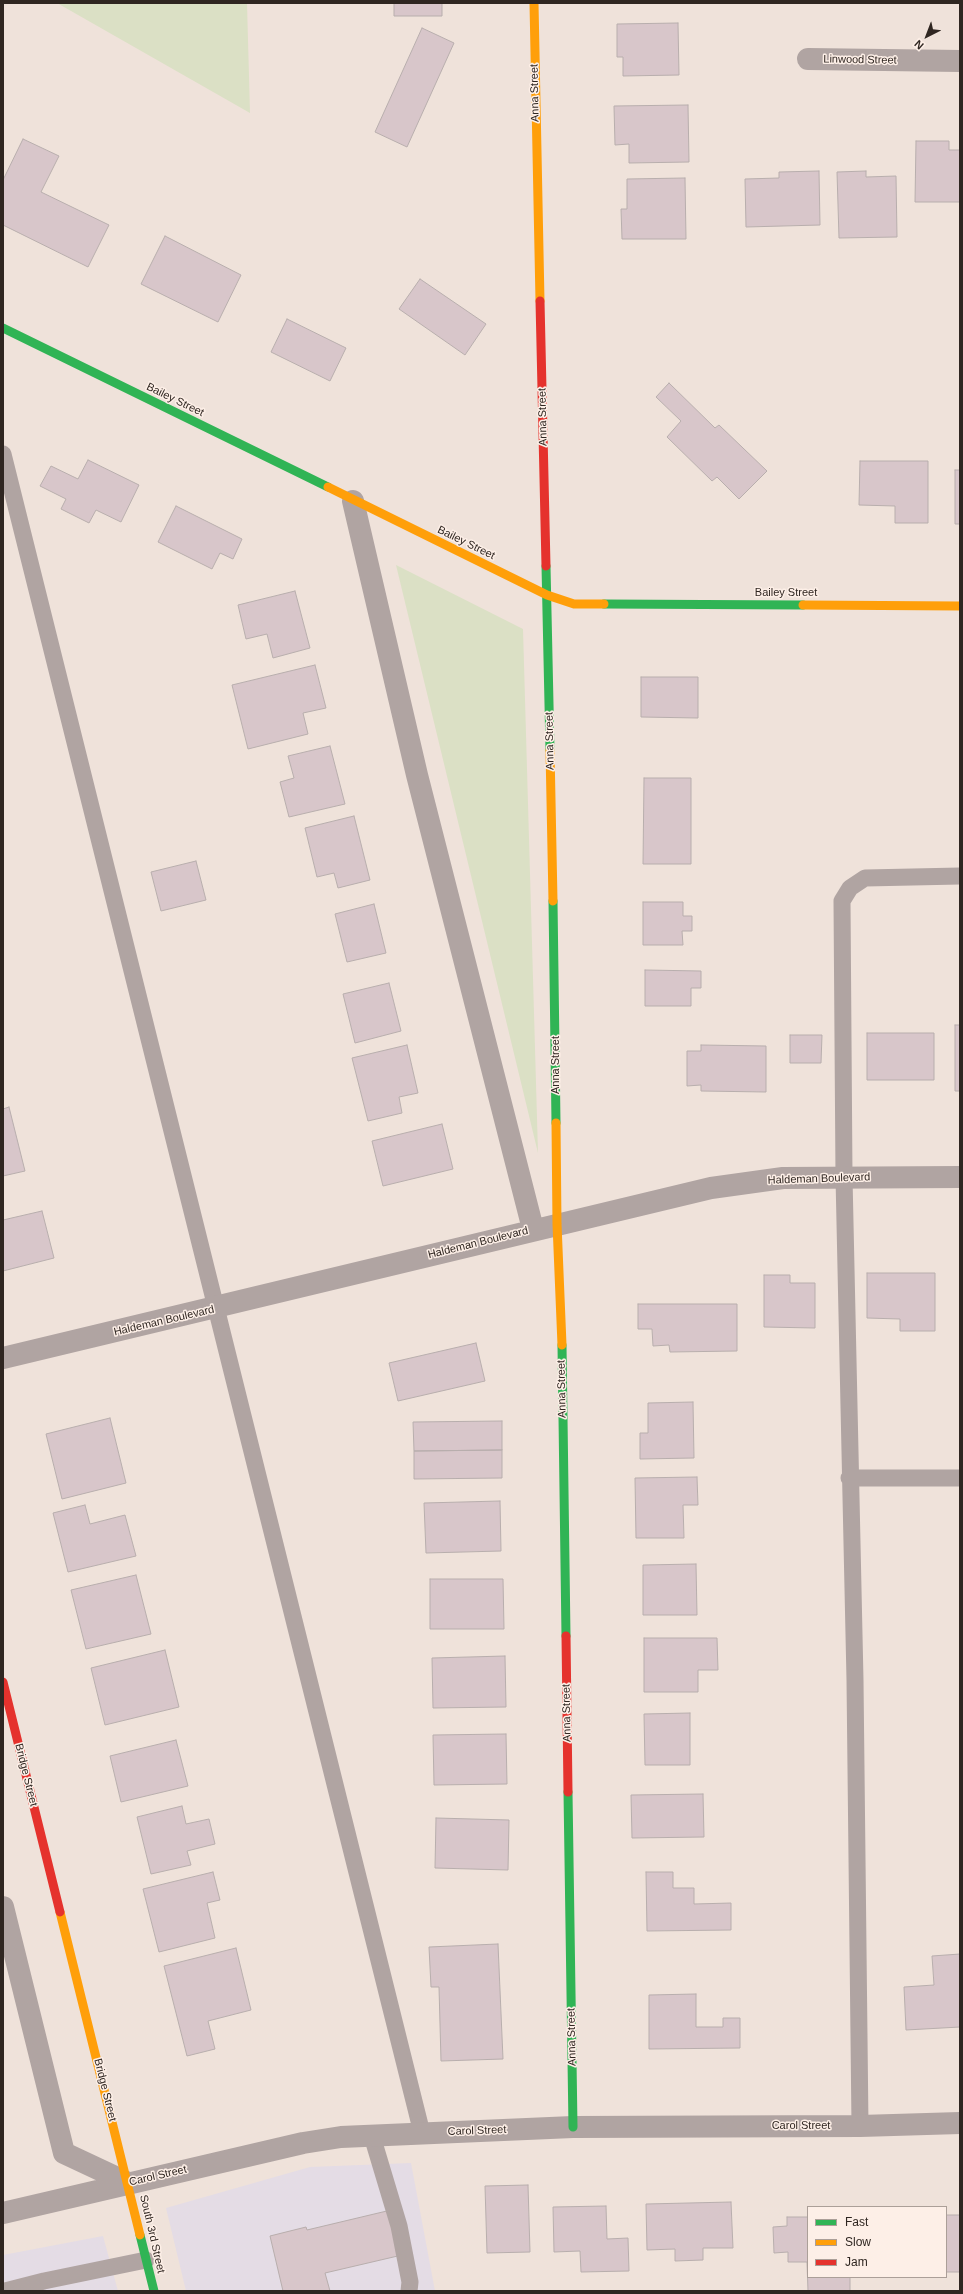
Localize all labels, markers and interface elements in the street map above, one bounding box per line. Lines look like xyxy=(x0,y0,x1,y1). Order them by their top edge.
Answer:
north arrow xyxy=(907,16,947,56)
text: N xyxy=(912,38,926,52)
street label: Linwood Street xyxy=(823,53,897,67)
street label: Anna Street xyxy=(528,64,542,122)
street label: Bailey Street xyxy=(144,380,206,420)
street label: Anna Street xyxy=(536,388,550,446)
street label: Bailey Street xyxy=(435,523,497,563)
street label: Bailey Street xyxy=(755,586,817,600)
street label: Anna Street xyxy=(543,712,557,770)
street label: Anna Street xyxy=(549,1036,563,1094)
street label: Haldeman Boulevard xyxy=(767,1171,871,1187)
street label: Haldeman Boulevard xyxy=(427,1224,529,1262)
street label: Haldeman Boulevard xyxy=(112,1303,216,1339)
street label: Anna Street xyxy=(555,1360,569,1418)
street label: Anna Street xyxy=(560,1684,574,1742)
street label: Bridge Street xyxy=(12,1742,40,1808)
street label: Anna Street xyxy=(565,2008,579,2066)
street label: Bridge Street xyxy=(91,2057,119,2123)
street label: Carol Street xyxy=(772,2119,830,2133)
street label: Carol Street xyxy=(447,2123,507,2139)
street label: Carol Street xyxy=(128,2163,188,2189)
street label: South 3rd Street xyxy=(137,2193,167,2275)
legend xyxy=(807,2206,947,2278)
text: Fast xyxy=(845,2215,868,2229)
text: Slow xyxy=(845,2235,871,2249)
text: Jam xyxy=(845,2255,868,2269)

